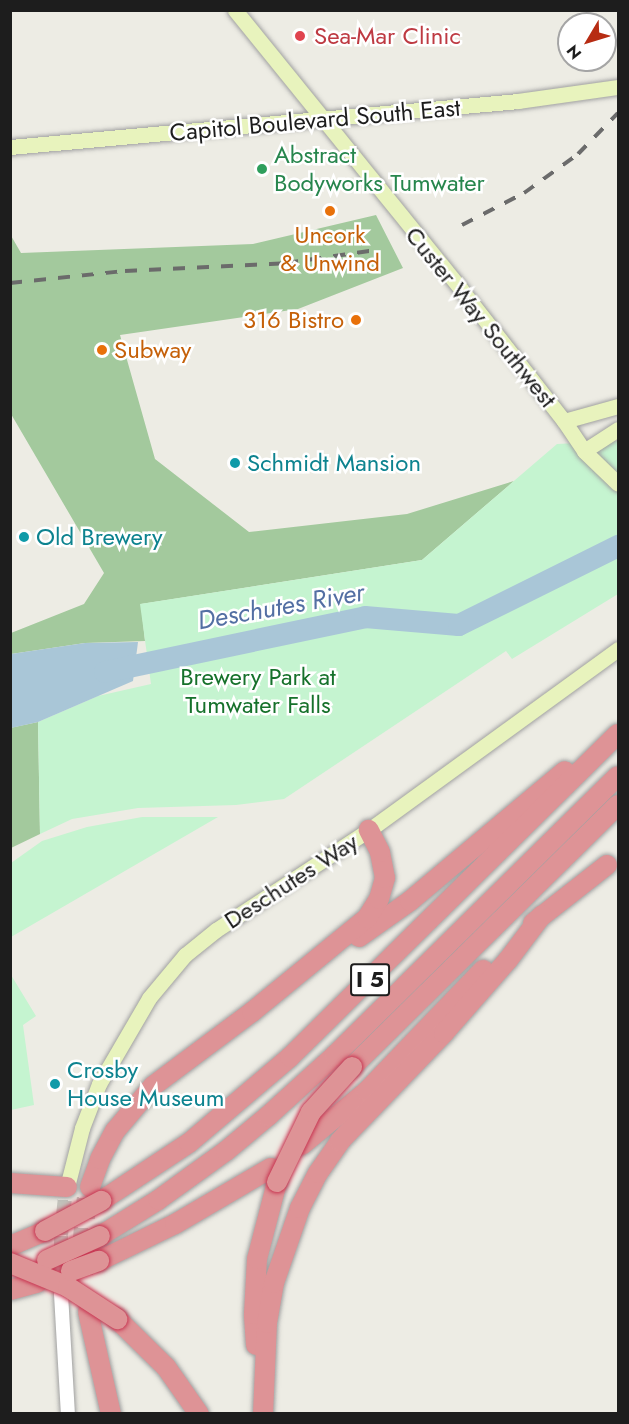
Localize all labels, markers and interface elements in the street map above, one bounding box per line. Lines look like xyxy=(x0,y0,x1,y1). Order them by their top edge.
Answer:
north arrow xyxy=(557,12,617,72)
place label: Sea-Mar Clinic xyxy=(314,22,461,50)
marker: Sea-Mar Clinic xyxy=(291,27,309,45)
text: N xyxy=(561,40,587,64)
street label: Capitol Boulevard South East xyxy=(168,93,462,147)
place label: Abstract Bodyworks Tumwater xyxy=(274,141,485,197)
marker: Abstract Bodyworks Tumwater xyxy=(255,162,269,176)
marker: Uncork & Unwind xyxy=(323,204,337,218)
place label: Uncork & Unwind xyxy=(280,221,380,277)
street label: Custer Way Southwest xyxy=(399,221,563,413)
place label: 316 Bistro xyxy=(243,306,344,334)
marker: 316 Bistro xyxy=(349,313,363,327)
place label: Subway xyxy=(114,336,191,364)
marker: Subway xyxy=(95,343,109,357)
place label: Schmidt Mansion xyxy=(247,449,421,477)
marker: Schmidt Mansion xyxy=(228,456,242,470)
place label: Old Brewery xyxy=(36,523,162,551)
marker: Old Brewery xyxy=(17,530,31,544)
water label: Deschutes River xyxy=(195,577,367,637)
park label: Brewery Park at Tumwater Falls xyxy=(180,663,336,719)
street label: Deschutes Way xyxy=(219,827,363,935)
road number: I 5 xyxy=(349,961,391,999)
place label: Crosby House Museum xyxy=(67,1056,224,1112)
marker: Crosby House Museum xyxy=(48,1077,62,1091)

